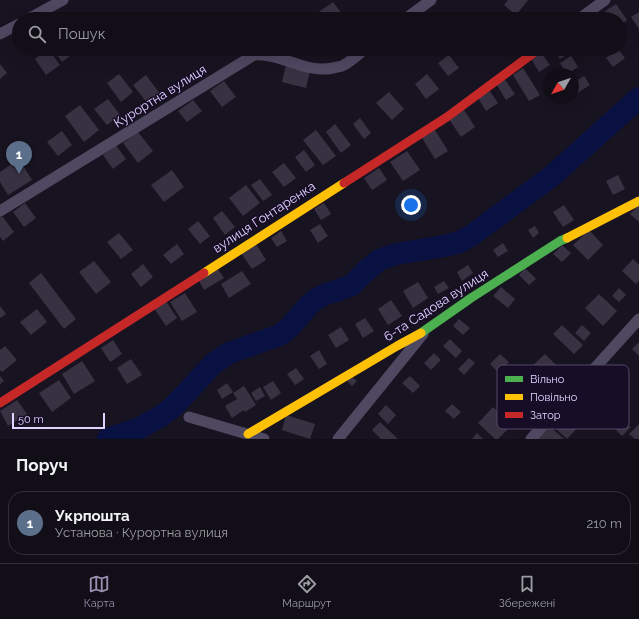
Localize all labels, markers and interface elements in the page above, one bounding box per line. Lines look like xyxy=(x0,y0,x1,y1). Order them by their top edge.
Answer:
search box xyxy=(12,12,627,56)
icon: search xyxy=(26,23,48,45)
text: Пошук xyxy=(58,25,106,43)
street label: Курортна вулиця xyxy=(111,62,209,130)
north arrow xyxy=(543,68,579,104)
pin: 1 xyxy=(6,141,32,174)
street label: вулиця Гонтаренка xyxy=(210,178,318,256)
your location xyxy=(401,195,421,215)
street label: 6-та Садова вулиця xyxy=(381,266,491,344)
legend xyxy=(497,365,629,429)
text: Вільно xyxy=(530,373,565,386)
text: Повільно xyxy=(530,391,578,404)
text: Затор xyxy=(530,409,561,422)
scale bar xyxy=(12,411,105,430)
text: 50 m xyxy=(18,413,44,426)
text: Поруч xyxy=(16,455,68,475)
text: Укрпошта xyxy=(55,507,130,525)
text: 1 xyxy=(27,516,33,531)
text: 210 m xyxy=(586,516,622,531)
text: Установа · Курортна вулиця xyxy=(55,525,228,540)
tab: Карта xyxy=(84,573,115,610)
tab: Маршрут xyxy=(282,573,331,610)
tab: Збережені xyxy=(499,573,555,610)

